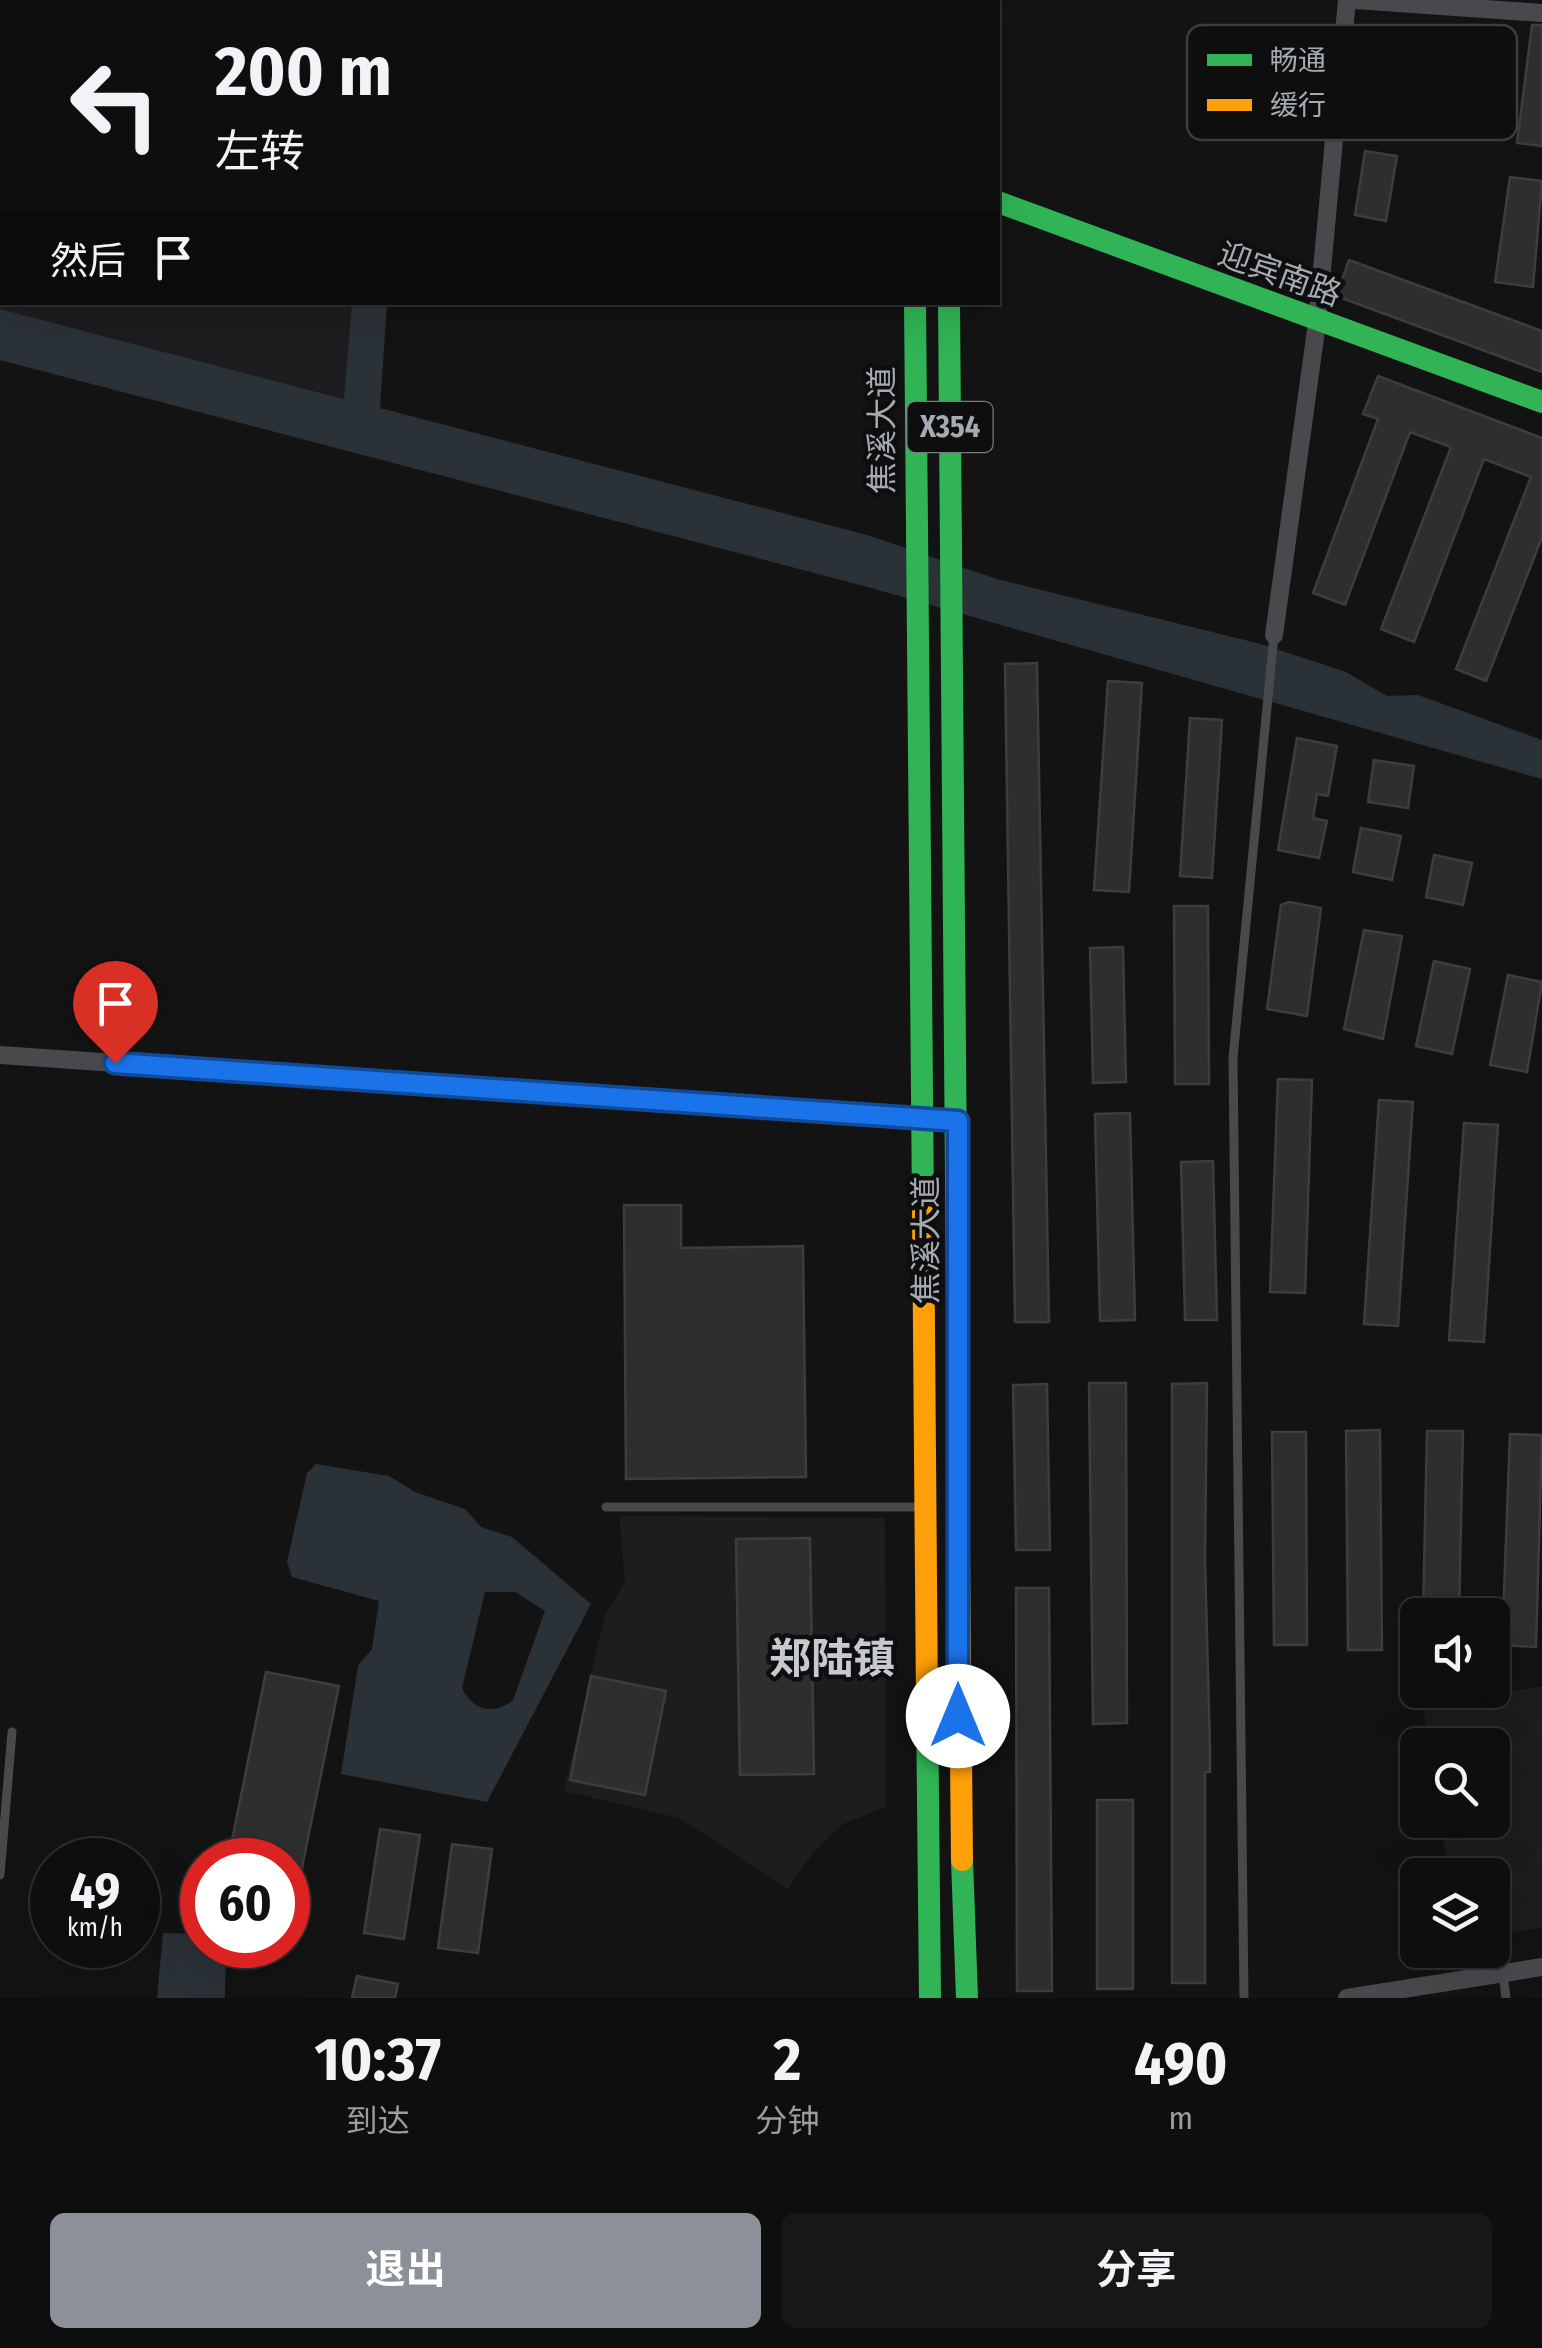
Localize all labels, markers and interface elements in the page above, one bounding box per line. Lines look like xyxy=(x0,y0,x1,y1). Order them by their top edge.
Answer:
legend xyxy=(1187,25,1517,140)
text: 200 m xyxy=(215,30,392,114)
icon: left xyxy=(50,40,180,170)
text: 畅通 xyxy=(1270,44,1326,77)
text: 缓行 xyxy=(1270,89,1326,122)
text: 左转 xyxy=(215,125,305,179)
icon: arrive xyxy=(146,230,201,285)
street label: 迎宾南路 xyxy=(1213,234,1347,314)
text: 然后 xyxy=(50,238,126,284)
street label: 焦溪大道 xyxy=(863,366,901,494)
road number: X354 xyxy=(908,402,992,452)
pin xyxy=(73,961,158,1064)
icon: arrive xyxy=(88,976,143,1031)
street label: 焦溪大道 xyxy=(907,1176,945,1304)
map controls xyxy=(1400,1598,1510,1968)
button: sound xyxy=(1400,1598,1510,1708)
district label: 郑陆镇 xyxy=(769,1634,895,1684)
position arrow xyxy=(906,1664,1010,1768)
button: search xyxy=(1400,1728,1510,1838)
speed limit sign: 60 xyxy=(180,1838,310,1968)
button: layers xyxy=(1400,1858,1510,1968)
text: 49 xyxy=(70,1861,120,1921)
text: km/h xyxy=(67,1913,123,1943)
text: 10:37 xyxy=(314,2024,441,2096)
text: 2 xyxy=(774,2024,801,2096)
text: 490 xyxy=(1134,2028,1228,2100)
text: m xyxy=(1168,2099,1193,2137)
text: 到达 xyxy=(346,2102,410,2140)
text: 分钟 xyxy=(755,2102,819,2140)
button: 退出 xyxy=(50,2213,761,2328)
button: 分享 xyxy=(781,2213,1492,2328)

